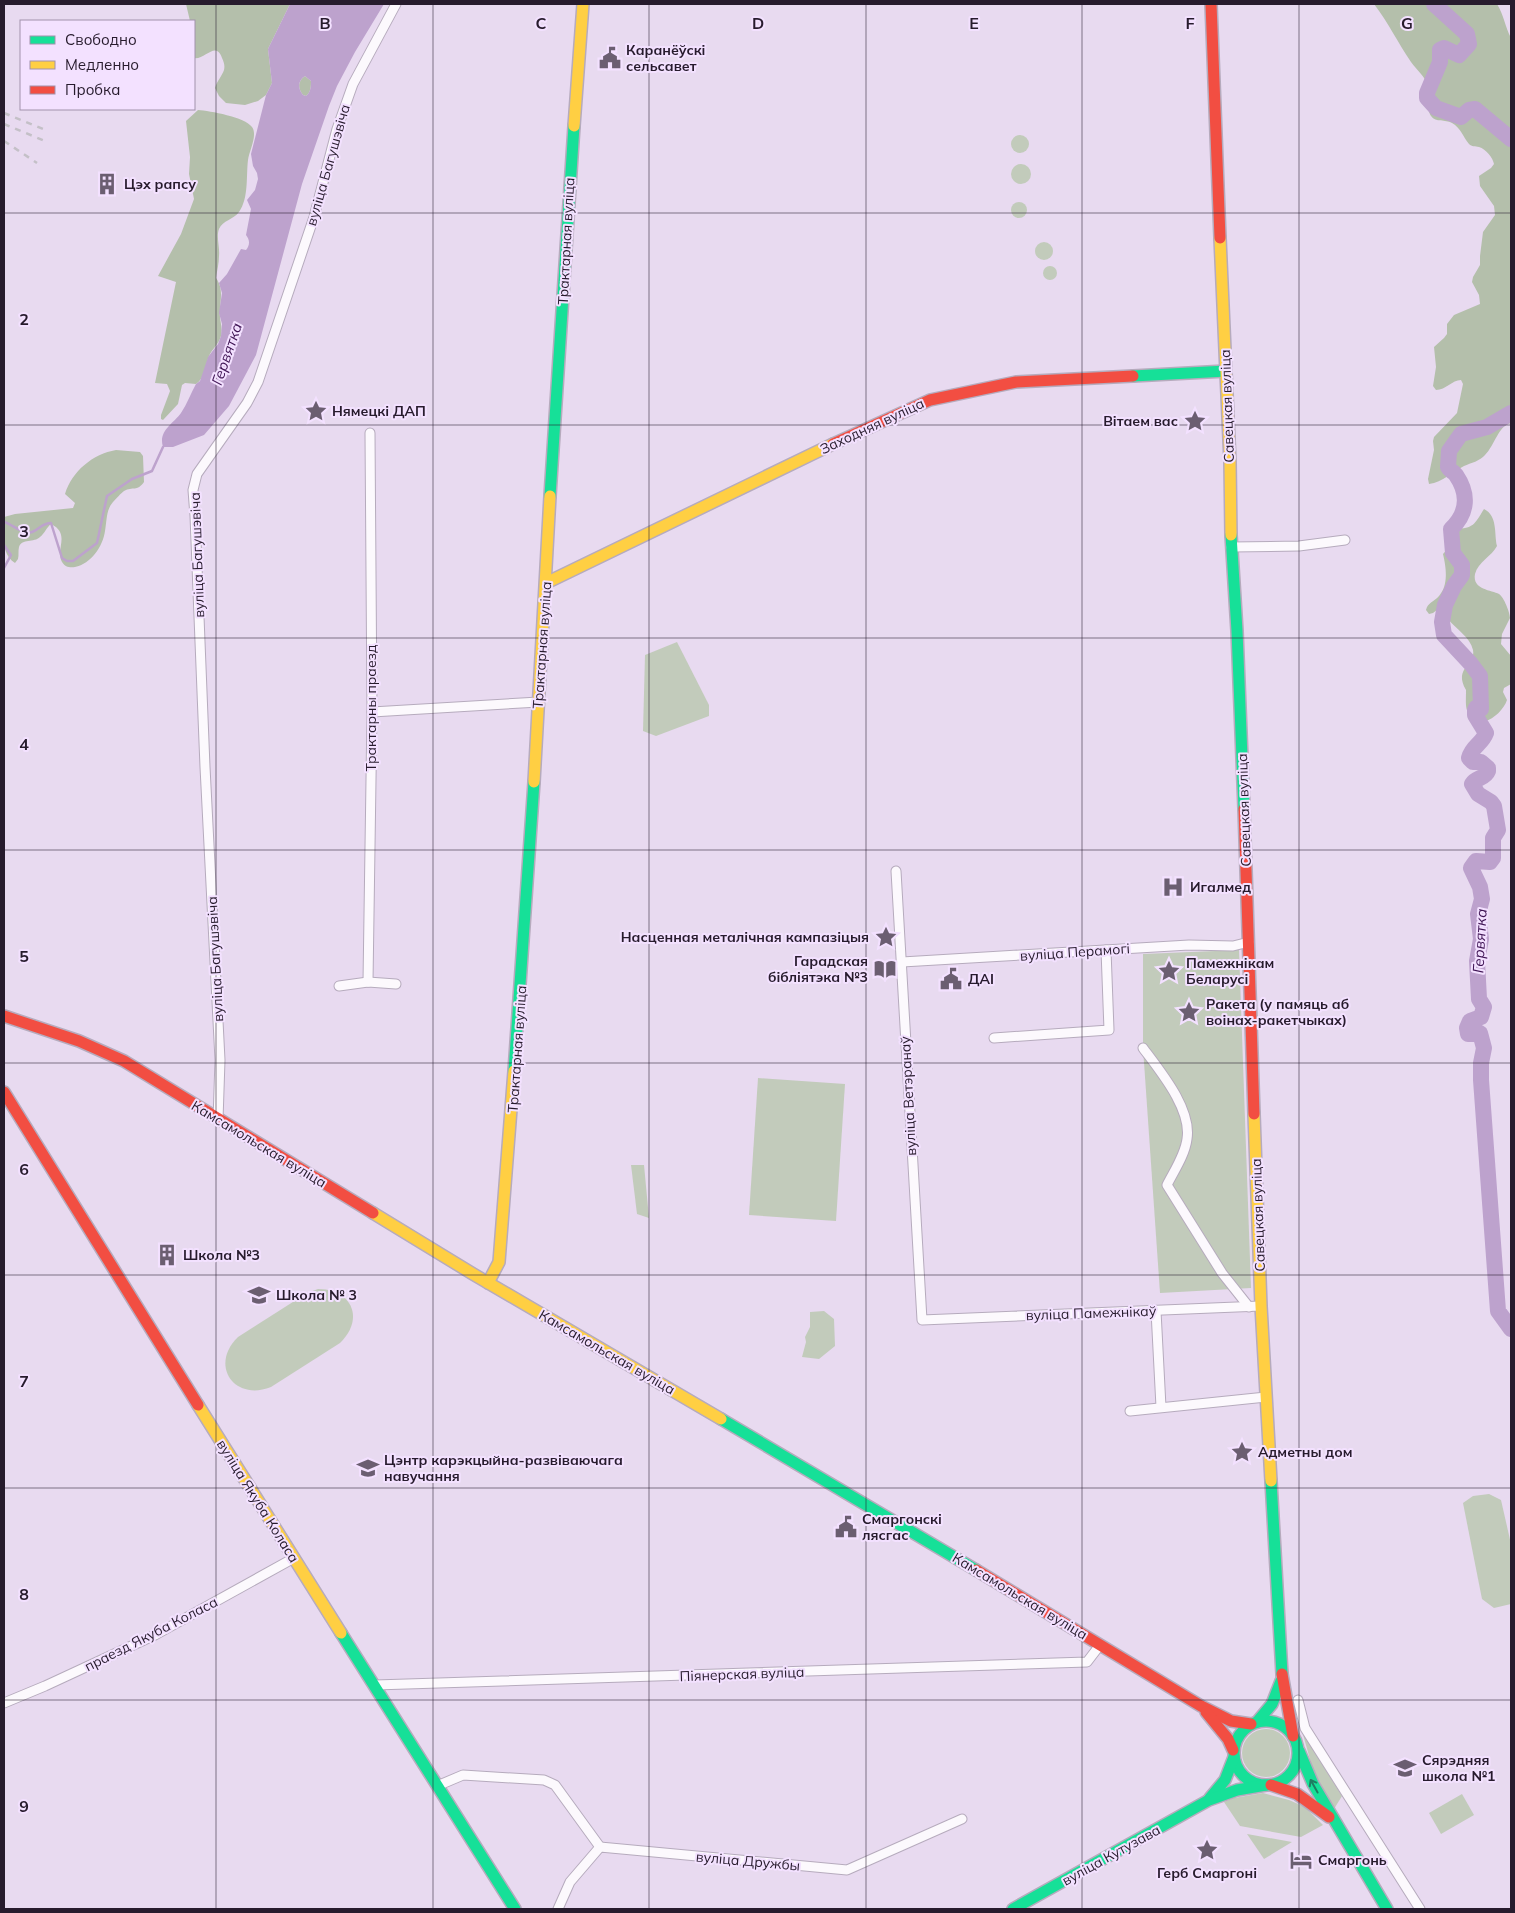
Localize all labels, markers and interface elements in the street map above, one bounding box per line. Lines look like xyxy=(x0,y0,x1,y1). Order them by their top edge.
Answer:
text: B xyxy=(319,13,331,33)
text: C xyxy=(536,13,547,33)
text: D xyxy=(752,13,764,33)
text: E xyxy=(969,13,979,33)
text: F xyxy=(1185,13,1195,33)
text: G xyxy=(1401,13,1413,33)
legend xyxy=(20,20,195,110)
text: Свободно xyxy=(65,30,137,49)
place label: Каранёўскі сельсавет xyxy=(626,41,705,75)
public building icon: Каранёўскі сельсавет xyxy=(597,45,623,71)
text: Медленно xyxy=(65,55,139,74)
text: Пробка xyxy=(65,80,120,99)
street label: вуліца Багушэвіча xyxy=(302,102,354,228)
building icon: Цэх рапсу xyxy=(94,171,120,197)
place label: Цэх рапсу xyxy=(124,175,196,193)
street label: Трактарная вуліца xyxy=(554,177,578,305)
text: 2 xyxy=(19,309,29,329)
water label: Гервятка xyxy=(207,320,246,387)
street label: Савецкая вуліца xyxy=(1216,349,1238,463)
street label: Заходняя вуліца xyxy=(817,394,927,458)
place icon: Нямецкі ДАП xyxy=(303,398,329,424)
place label: Нямецкі ДАП xyxy=(332,402,426,420)
place icon: Вітаем вас xyxy=(1182,408,1208,434)
place label: Вітаем вас xyxy=(1103,412,1178,430)
street label: вуліца Багушэвіча xyxy=(186,492,208,618)
text: 3 xyxy=(19,521,29,541)
street label: Трактарная вуліца xyxy=(529,581,555,709)
street label: Трактарны праезд xyxy=(362,644,380,771)
text: 4 xyxy=(19,734,29,754)
street label: Савецкая вуліца xyxy=(1233,753,1255,867)
hospital icon: Игалмед xyxy=(1160,874,1186,900)
place label: Игалмед xyxy=(1190,878,1251,896)
street label: вуліца Багушэвіча xyxy=(203,896,227,1022)
water label: Гервятка xyxy=(1468,908,1491,974)
place icon: Насценная металічная кампазіцыя xyxy=(873,924,899,950)
place label: Насценная металічная кампазіцыя xyxy=(621,928,869,946)
street label: вуліца Перамогі xyxy=(1019,939,1131,965)
text: 5 xyxy=(19,946,29,966)
place label: Гарадская бібліятэка №3 xyxy=(768,952,868,986)
place label: Памежнікам Беларусі xyxy=(1186,954,1274,988)
library icon: Гарадская бібліятэка №3 xyxy=(872,956,898,982)
place icon: Памежнікам Беларусі xyxy=(1156,958,1182,984)
public building icon: ДАІ xyxy=(938,966,964,992)
place label: ДАІ xyxy=(968,970,994,988)
street label: Трактарная вуліца xyxy=(504,985,530,1113)
place label: Ракета (у памяць аб воінах-ракетчыках) xyxy=(1206,995,1349,1029)
place icon: Ракета (у памяць аб воінах-ракетчыках) xyxy=(1176,999,1202,1025)
street label: вуліца Ветэранаў xyxy=(896,1035,920,1156)
street label: Камсамольская вуліца xyxy=(188,1097,330,1191)
street label: Савецкая вуліца xyxy=(1247,1158,1269,1272)
text: 6 xyxy=(19,1159,29,1179)
building icon: Школа №3 xyxy=(154,1242,180,1268)
place label: Школа №3 xyxy=(183,1246,260,1264)
school or university icon: Школа № 3 xyxy=(246,1282,272,1308)
place label: Школа № 3 xyxy=(276,1286,357,1304)
street label: вуліца Памежнікаў xyxy=(1025,1302,1157,1324)
street label: Камсамольская вуліца xyxy=(536,1306,678,1398)
text: 7 xyxy=(19,1371,29,1391)
street label: вуліца Якуба Коласа xyxy=(213,1436,303,1566)
place icon: Адметны дом xyxy=(1229,1439,1255,1465)
place label: Адметны дом xyxy=(1258,1443,1352,1461)
place label: Цэнтр карэкцыйна-развіваючага навучання xyxy=(384,1451,623,1485)
school or university icon: Цэнтр карэкцыйна-развіваючага навучання xyxy=(355,1455,381,1481)
place label: Смаргонскі лясгас xyxy=(862,1510,942,1544)
public building icon: Смаргонскі лясгас xyxy=(833,1514,859,1540)
street label: Камсамольская вуліца xyxy=(949,1549,1091,1643)
text: 8 xyxy=(19,1584,29,1604)
street label: праезд Якуба Коласа xyxy=(81,1593,221,1675)
street label: Піянерская вуліца xyxy=(679,1663,805,1685)
place label: Сярэдняя школа №1 xyxy=(1422,1751,1495,1785)
school or university icon: Сярэдняя школа №1 xyxy=(1392,1755,1418,1781)
one-way arrow xyxy=(1309,1779,1319,1794)
text: 9 xyxy=(19,1796,29,1816)
street label: вуліца Кутузава xyxy=(1059,1821,1163,1889)
place icon: Герб Смаргоні xyxy=(1194,1837,1220,1863)
street label: вуліца Дружбы xyxy=(695,1847,801,1875)
hotel icon: Смаргонь xyxy=(1288,1847,1314,1873)
place label: Смаргонь xyxy=(1318,1851,1387,1869)
place label: Герб Смаргоні xyxy=(1157,1864,1257,1882)

